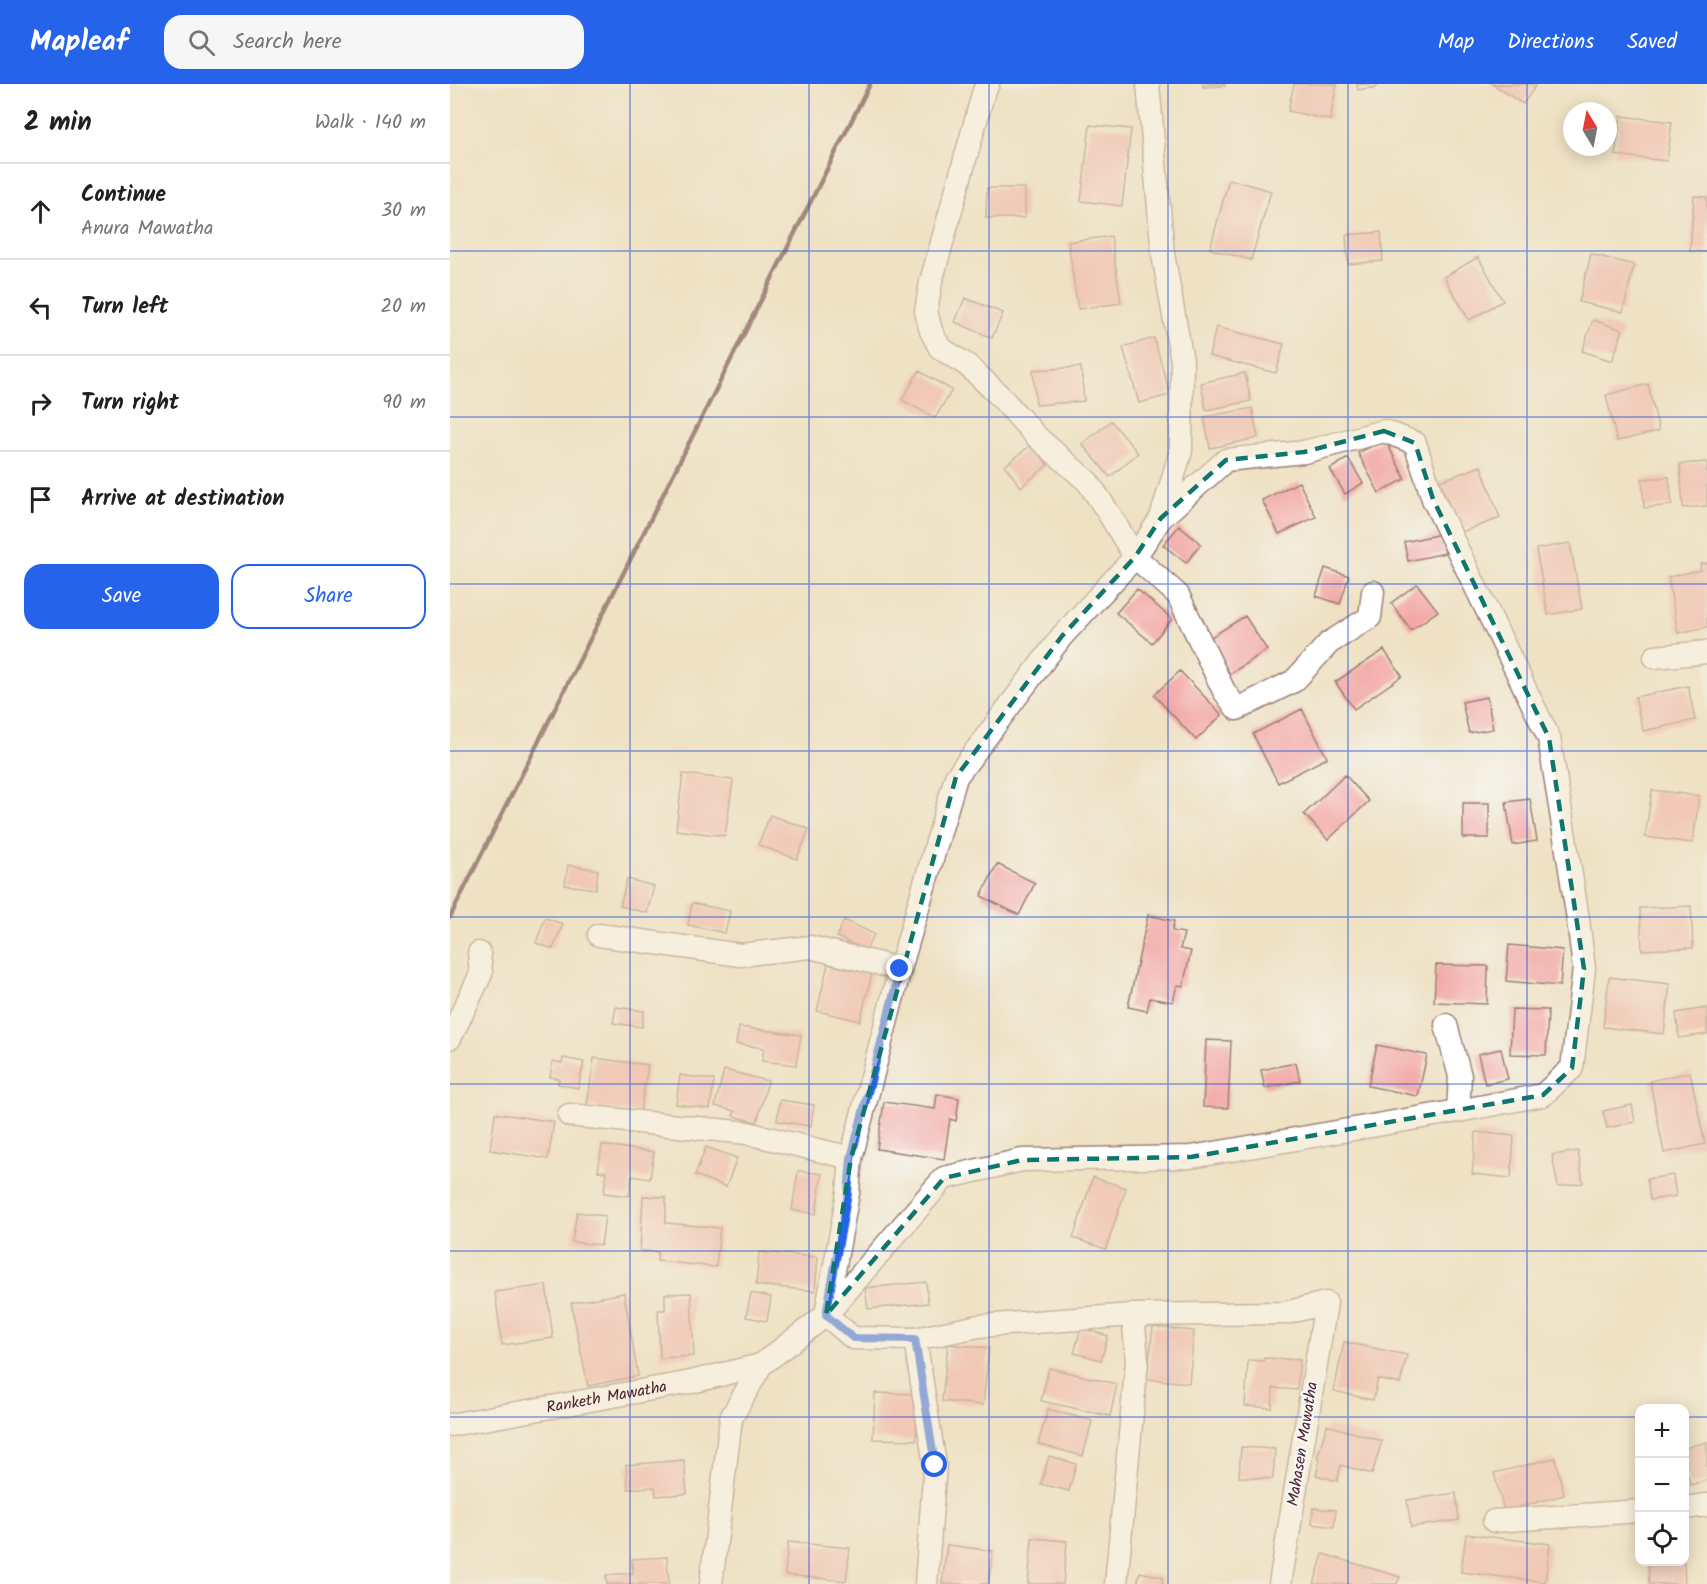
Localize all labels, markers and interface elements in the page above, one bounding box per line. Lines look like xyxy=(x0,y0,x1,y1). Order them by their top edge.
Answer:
search box xyxy=(164,15,584,69)
text: Mapleaf xyxy=(30,20,128,65)
text: Search here xyxy=(233,25,342,60)
icon: search xyxy=(185,26,218,59)
text: Map xyxy=(1438,26,1474,59)
text: Directions xyxy=(1507,26,1594,59)
text: Saved xyxy=(1627,26,1677,59)
text: 2 min xyxy=(24,102,92,144)
north arrow xyxy=(1563,102,1617,156)
text: Walk · 140 m xyxy=(315,107,426,139)
text: Continue xyxy=(81,178,166,213)
icon: ahead xyxy=(24,195,57,228)
text: 30 m xyxy=(381,195,426,227)
text: Anura Mawatha xyxy=(81,213,213,245)
text: Turn left xyxy=(81,290,168,325)
icon: left xyxy=(24,291,57,324)
text: 20 m xyxy=(380,291,426,323)
text: Turn right xyxy=(81,386,179,421)
icon: right xyxy=(24,387,57,420)
text: 90 m xyxy=(382,387,426,419)
text: Arrive at destination xyxy=(81,482,284,517)
icon: arrive xyxy=(24,483,57,516)
button: Save xyxy=(24,564,219,629)
button: Share xyxy=(231,564,426,629)
route end xyxy=(886,955,912,981)
street label: Ranketh Mawatha xyxy=(544,1374,669,1420)
street label: Mahasen Mawatha xyxy=(1281,1380,1325,1508)
map controls xyxy=(1635,1404,1689,1566)
button: + xyxy=(1635,1404,1689,1458)
route start xyxy=(921,1451,947,1477)
button: − xyxy=(1635,1458,1689,1512)
button: locate xyxy=(1635,1512,1689,1566)

